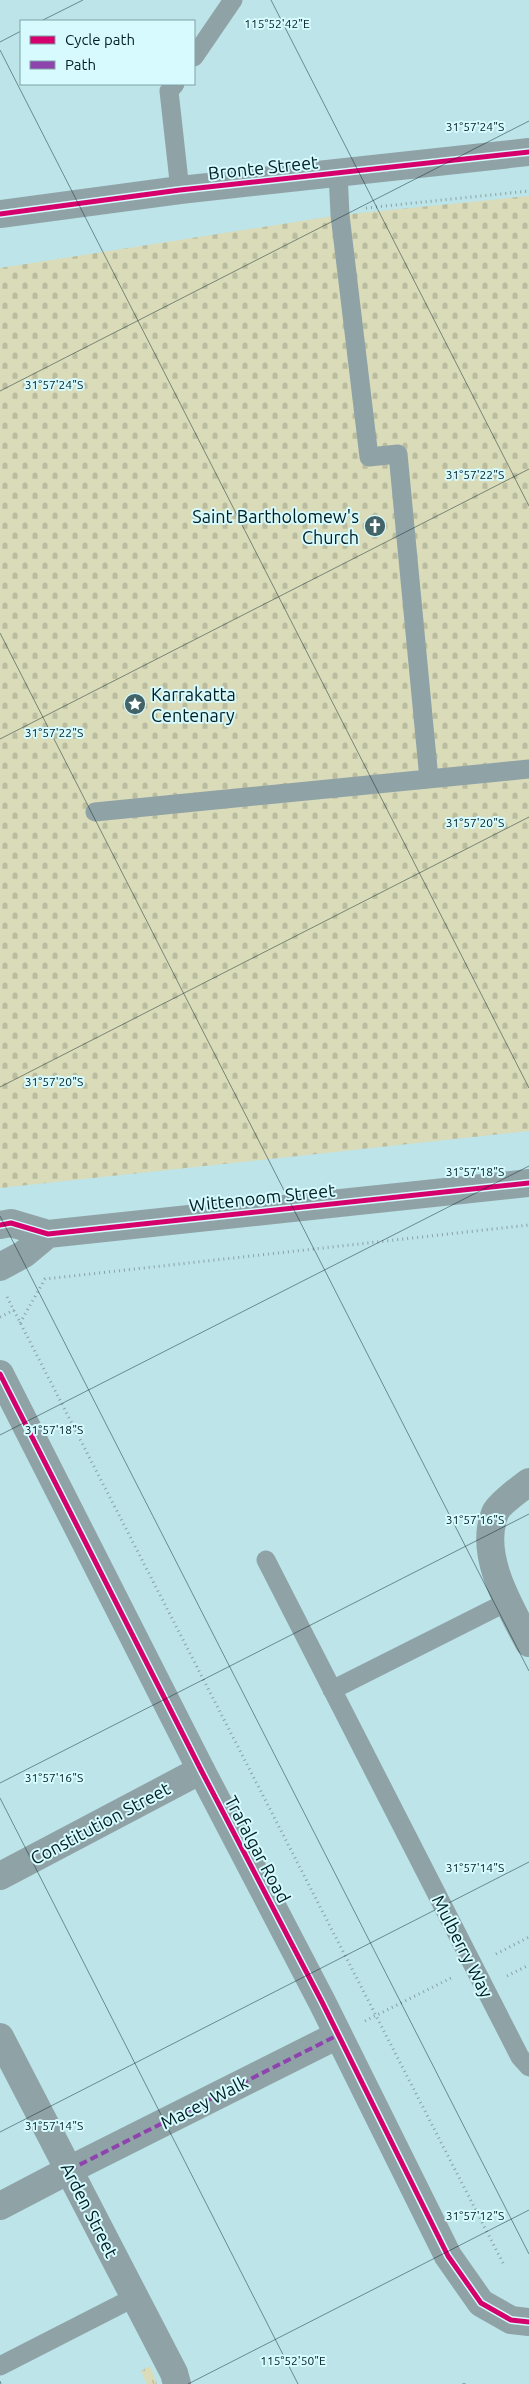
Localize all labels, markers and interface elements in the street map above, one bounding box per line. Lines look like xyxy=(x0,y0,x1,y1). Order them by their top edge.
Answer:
text: 115°52'42"E xyxy=(244,17,310,30)
legend xyxy=(20,20,195,85)
text: Cycle path xyxy=(65,31,135,48)
text: Path xyxy=(65,56,96,73)
text: 31°57'24"S xyxy=(446,120,504,133)
street label: Bronte Street xyxy=(207,151,319,183)
text: 31°57'24"S xyxy=(25,378,83,391)
text: 31°57'22"S xyxy=(446,468,504,481)
place label: Saint Bartholomew's Church xyxy=(192,506,359,547)
church icon: Saint Bartholomew's Church xyxy=(363,514,387,538)
place label: Karrakatta Centenary xyxy=(151,684,236,725)
place icon: Karrakatta Centenary xyxy=(123,692,147,716)
text: 31°57'22"S xyxy=(25,726,83,739)
text: 31°57'20"S xyxy=(446,816,504,829)
text: 31°57'20"S xyxy=(25,1075,83,1088)
text: 31°57'18"S xyxy=(446,1165,504,1178)
street label: Wittenoom Street xyxy=(188,1179,336,1215)
text: 31°57'18"S xyxy=(25,1423,83,1436)
text: 31°57'16"S xyxy=(446,1513,504,1526)
text: 31°57'16"S xyxy=(25,1771,83,1784)
street label: Constitution Street xyxy=(27,1778,173,1868)
street label: Trafalgar Road xyxy=(221,1792,295,1906)
text: 31°57'14"S xyxy=(446,1861,504,1874)
street label: Mulberry Way xyxy=(429,1892,498,2001)
street label: Macey Walk xyxy=(157,2071,251,2133)
text: 31°57'14"S xyxy=(25,2119,83,2132)
street label: Arden Street xyxy=(58,2159,122,2261)
text: 31°57'12"S xyxy=(446,2209,504,2222)
text: 115°52'50"E xyxy=(260,2354,326,2367)

